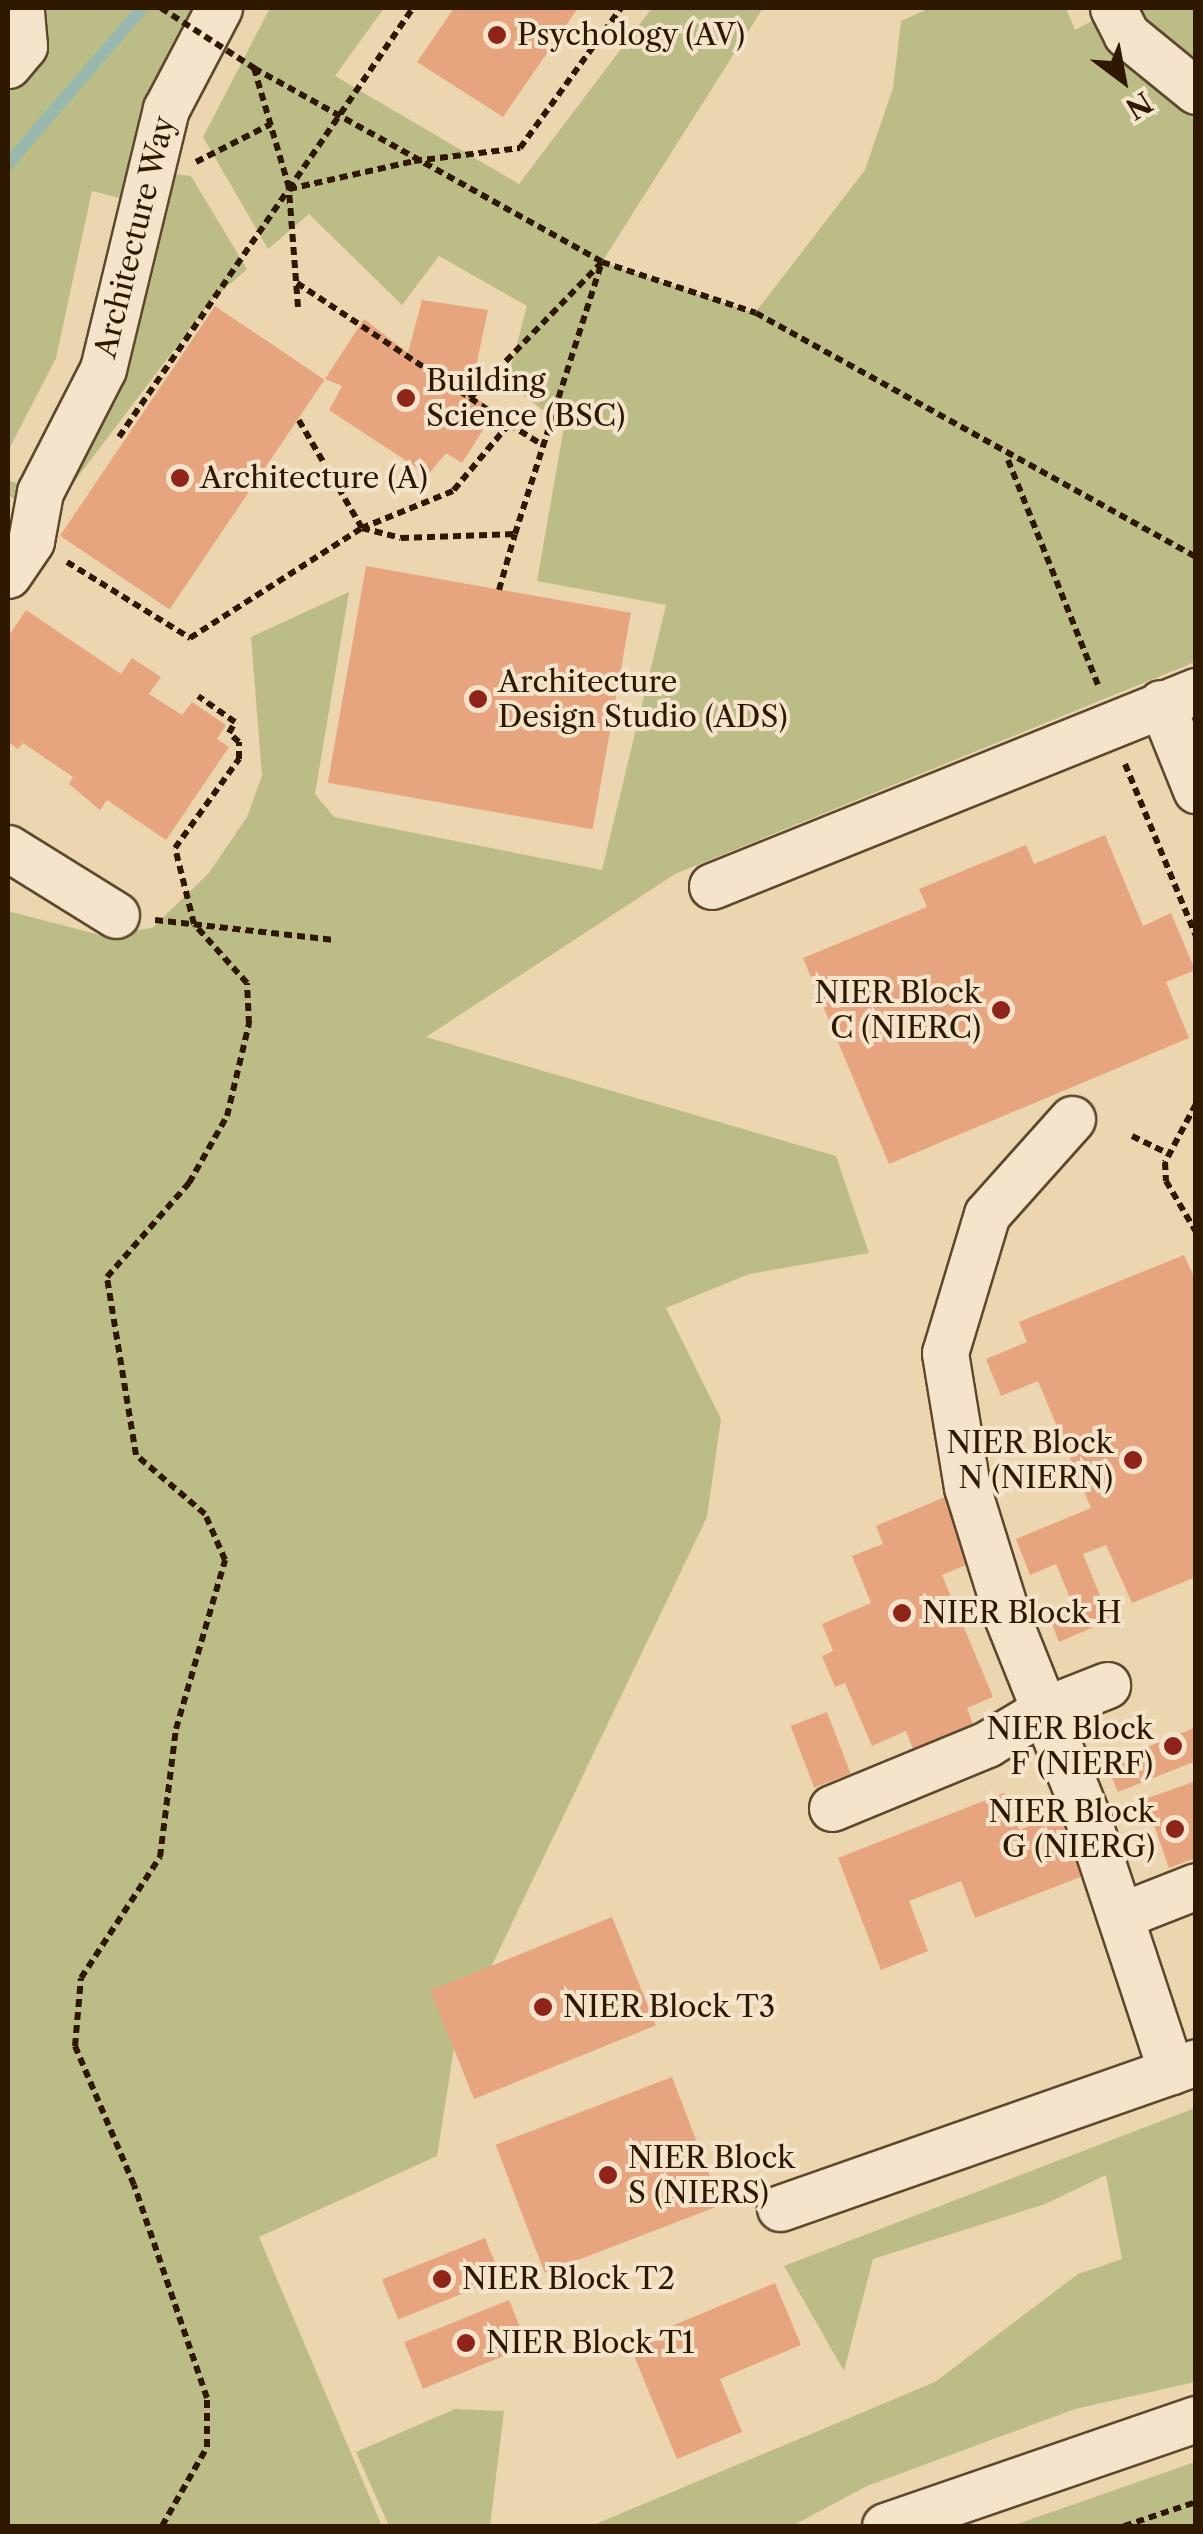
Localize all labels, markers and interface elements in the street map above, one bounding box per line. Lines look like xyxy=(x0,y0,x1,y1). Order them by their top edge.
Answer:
place label: Psychology (AV) xyxy=(517,17,746,53)
marker: Psychology (AV) xyxy=(486,24,508,46)
north arrow xyxy=(1073,30,1173,130)
text: N xyxy=(1120,85,1158,126)
street label: Architecture Way xyxy=(87,112,183,362)
place label: Building Science (BSC) xyxy=(426,363,625,434)
marker: Building Science (BSC) xyxy=(395,387,417,409)
place label: Architecture (A) xyxy=(200,460,428,496)
marker: Architecture (A) xyxy=(169,467,191,489)
place label: Architecture Design Studio (ADS) xyxy=(498,664,787,734)
marker: Architecture Design Studio (ADS) xyxy=(467,688,489,710)
place label: NIER Block C (NIERC) xyxy=(813,975,981,1046)
marker: NIER Block C (NIERC) xyxy=(990,999,1012,1021)
place label: NIER Block N (NIERN) xyxy=(945,1425,1113,1496)
marker: NIER Block N (NIERN) xyxy=(1122,1449,1144,1471)
place label: NIER Block H xyxy=(922,1595,1124,1631)
marker: NIER Block H xyxy=(891,1602,913,1624)
place label: NIER Block F (NIERF) xyxy=(985,1711,1153,1782)
marker: NIER Block F (NIERF) xyxy=(1162,1735,1184,1757)
place label: NIER Block G (NIERG) xyxy=(987,1794,1155,1864)
marker: NIER Block G (NIERG) xyxy=(1164,1818,1186,1840)
place label: NIER Block T3 xyxy=(563,1989,778,2025)
marker: NIER Block T3 xyxy=(532,1996,554,2018)
place label: NIER Block S (NIERS) xyxy=(628,2140,796,2210)
marker: NIER Block S (NIERS) xyxy=(597,2164,619,2186)
place label: NIER Block T2 xyxy=(462,2261,678,2297)
marker: NIER Block T2 xyxy=(431,2268,453,2290)
place label: NIER Block T1 xyxy=(486,2325,697,2361)
marker: NIER Block T1 xyxy=(455,2332,477,2354)

